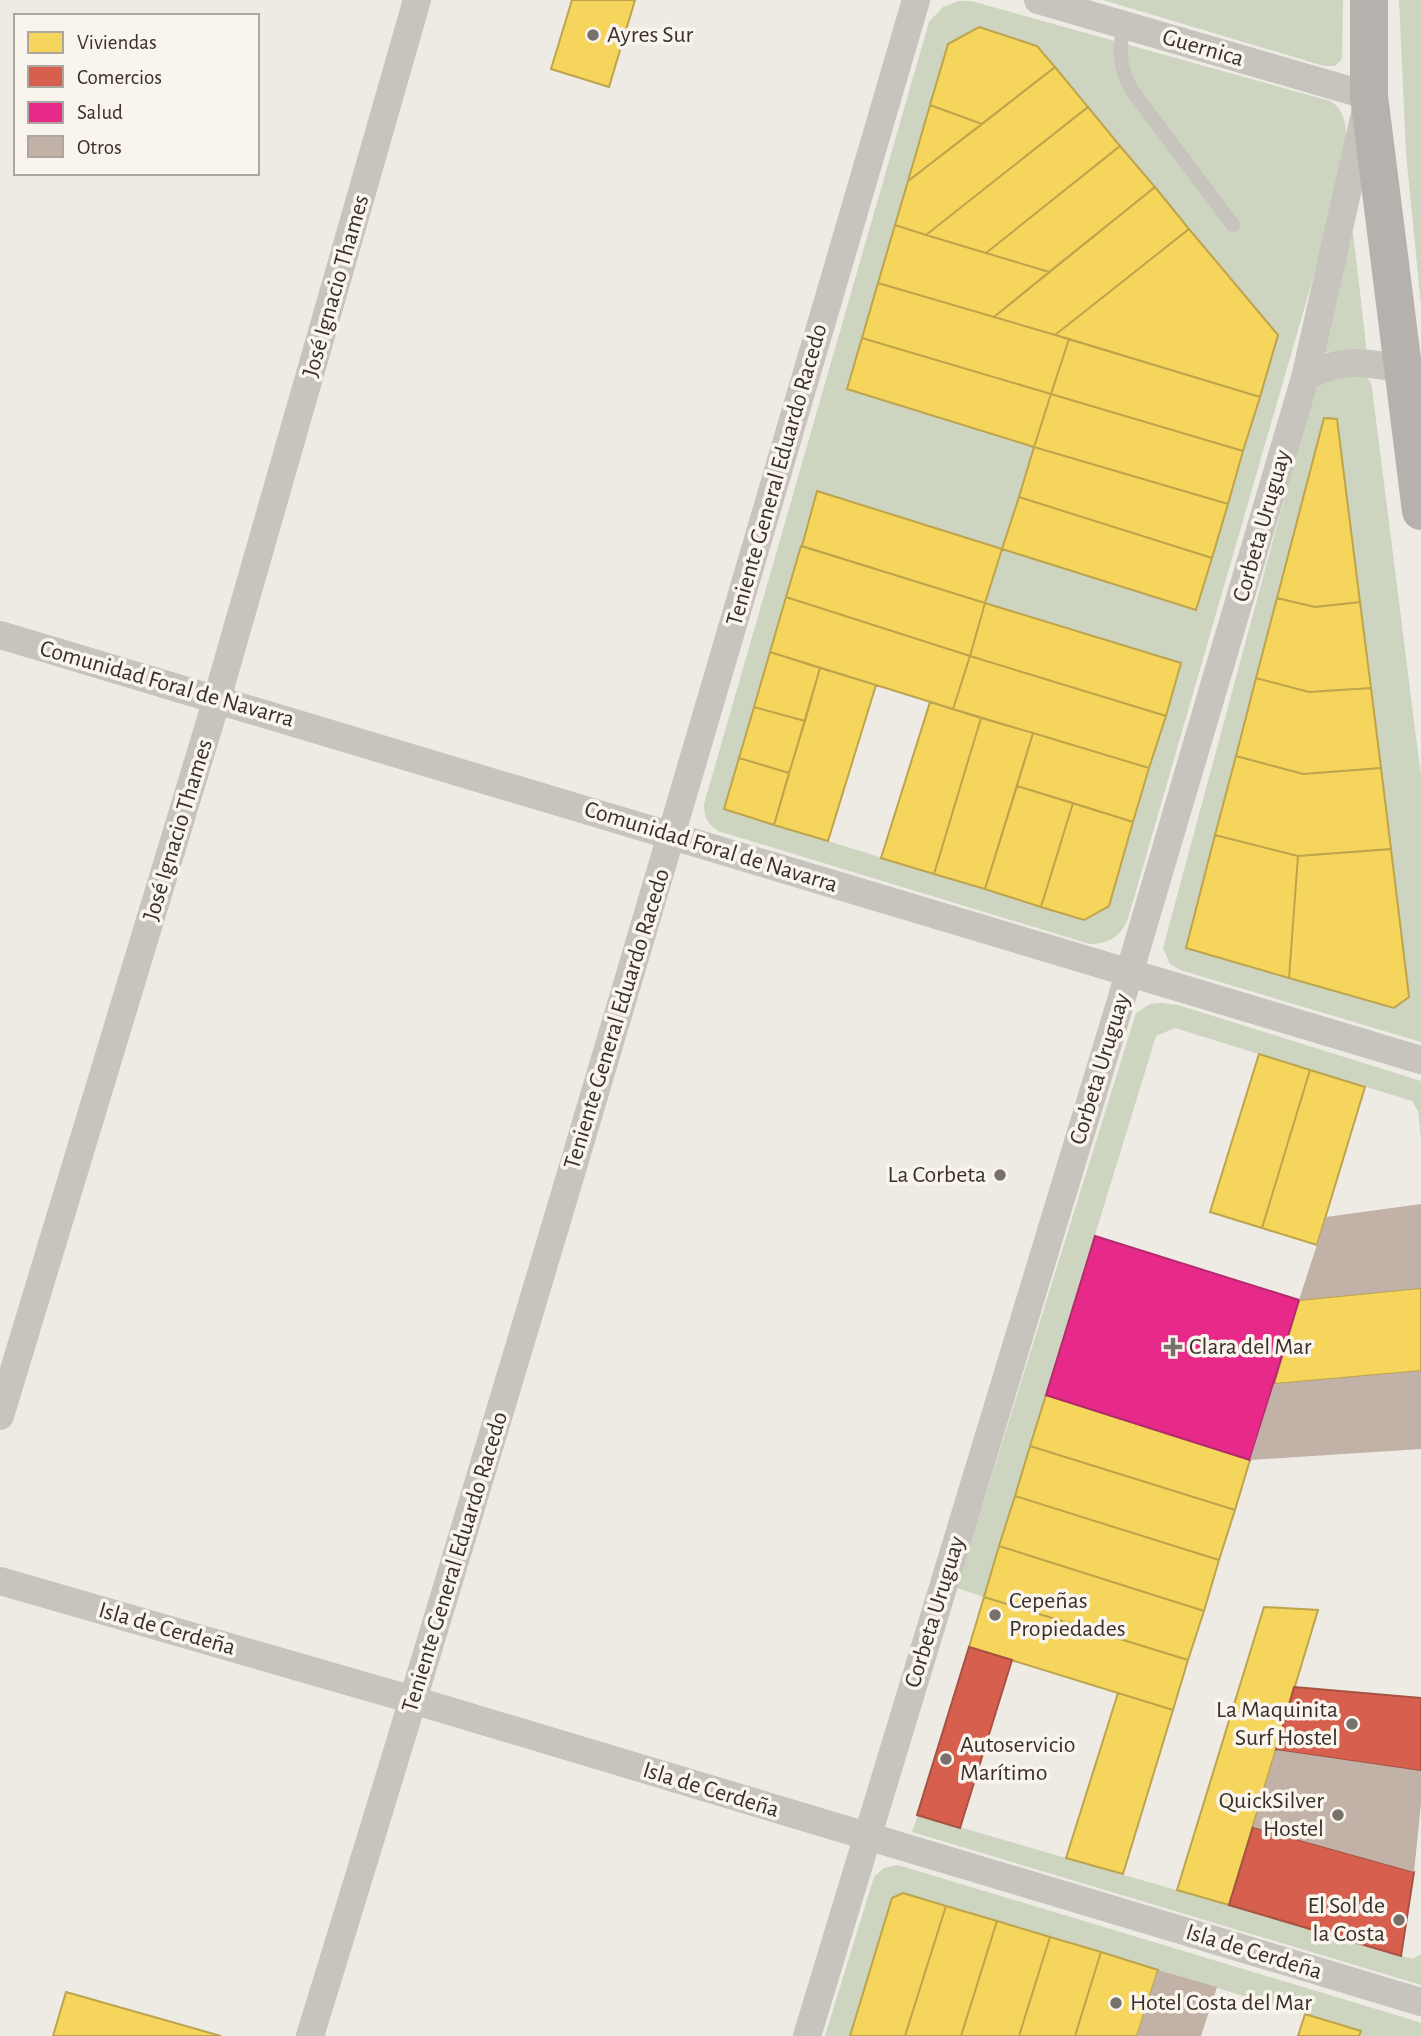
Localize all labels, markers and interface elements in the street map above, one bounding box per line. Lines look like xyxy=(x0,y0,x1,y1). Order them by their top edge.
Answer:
legend xyxy=(14,14,259,175)
place label: Ayres Sur xyxy=(607,23,694,47)
street label: Guernica xyxy=(1160,25,1246,71)
marker: Ayres Sur xyxy=(585,27,601,43)
text: Viviendas xyxy=(77,32,157,53)
text: Comercios xyxy=(77,67,162,88)
text: Salud xyxy=(77,102,123,123)
text: Otros xyxy=(77,137,122,158)
street label: José Ignacio Thames xyxy=(298,192,374,380)
street label: Teniente General Eduardo Racedo xyxy=(722,321,832,629)
street label: Corbeta Uruguay xyxy=(1229,447,1295,605)
street label: Comunidad Foral de Navarra xyxy=(37,636,297,732)
street label: José Ignacio Thames xyxy=(139,736,217,924)
street label: Comunidad Foral de Navarra xyxy=(581,797,841,897)
street label: Teniente General Eduardo Racedo xyxy=(560,866,674,1172)
street label: Corbeta Uruguay xyxy=(1066,990,1134,1148)
place label: La Corbeta xyxy=(888,1163,986,1187)
marker: La Corbeta xyxy=(992,1167,1008,1183)
place label: Clara del Mar xyxy=(1189,1335,1312,1359)
marker: Clara del Mar xyxy=(1163,1337,1183,1357)
street label: Teniente General Eduardo Racedo xyxy=(398,1409,512,1715)
street label: Corbeta Uruguay xyxy=(901,1533,969,1691)
place label: Cepeñas Propiedades xyxy=(1009,1589,1126,1641)
street label: Isla de Cerdeña xyxy=(96,1598,238,1660)
marker: Cepeñas Propiedades xyxy=(987,1607,1003,1623)
place label: La Maquinita Surf Hostel xyxy=(1216,1698,1338,1750)
marker: La Maquinita Surf Hostel xyxy=(1344,1716,1360,1732)
place label: Autoservicio Marítimo xyxy=(960,1733,1076,1785)
marker: Autoservicio Marítimo xyxy=(938,1751,954,1767)
street label: Isla de Cerdeña xyxy=(640,1758,782,1822)
place label: QuickSilver Hostel xyxy=(1219,1789,1324,1841)
marker: QuickSilver Hostel xyxy=(1330,1807,1346,1823)
place label: El Sol de la Costa xyxy=(1308,1894,1385,1946)
marker: El Sol de la Costa xyxy=(1391,1912,1407,1928)
street label: Isla de Cerdeña xyxy=(1183,1920,1325,1984)
place label: Hotel Costa del Mar xyxy=(1130,1991,1312,2015)
marker: Hotel Costa del Mar xyxy=(1108,1995,1124,2011)

